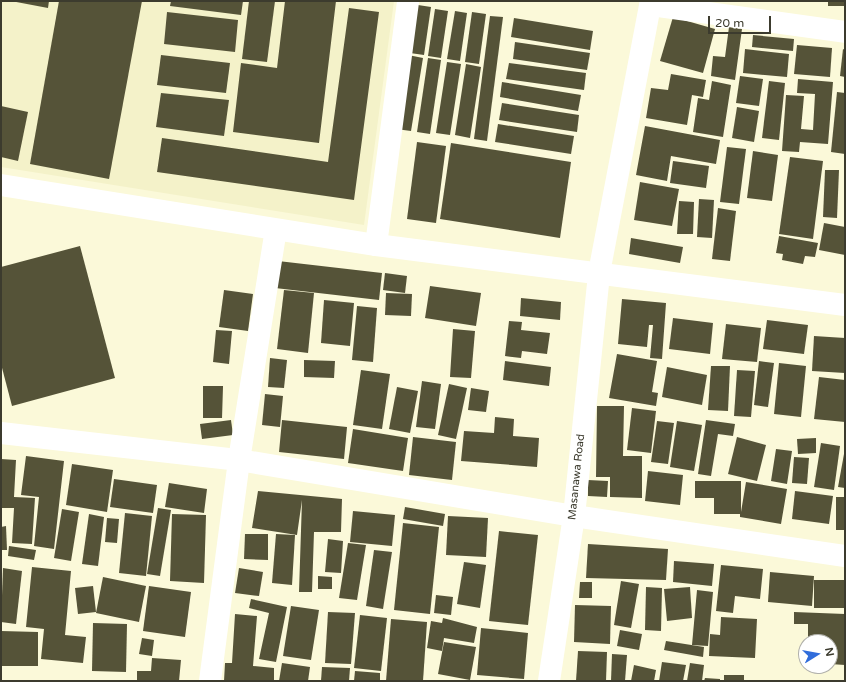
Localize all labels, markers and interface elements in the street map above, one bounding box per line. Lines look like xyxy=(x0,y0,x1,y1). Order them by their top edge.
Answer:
scale bar xyxy=(710,8,773,34)
text: 20 m xyxy=(715,16,744,30)
street label: Masanawa Road xyxy=(566,433,588,521)
north arrow xyxy=(798,634,838,674)
text: N xyxy=(822,646,837,657)

